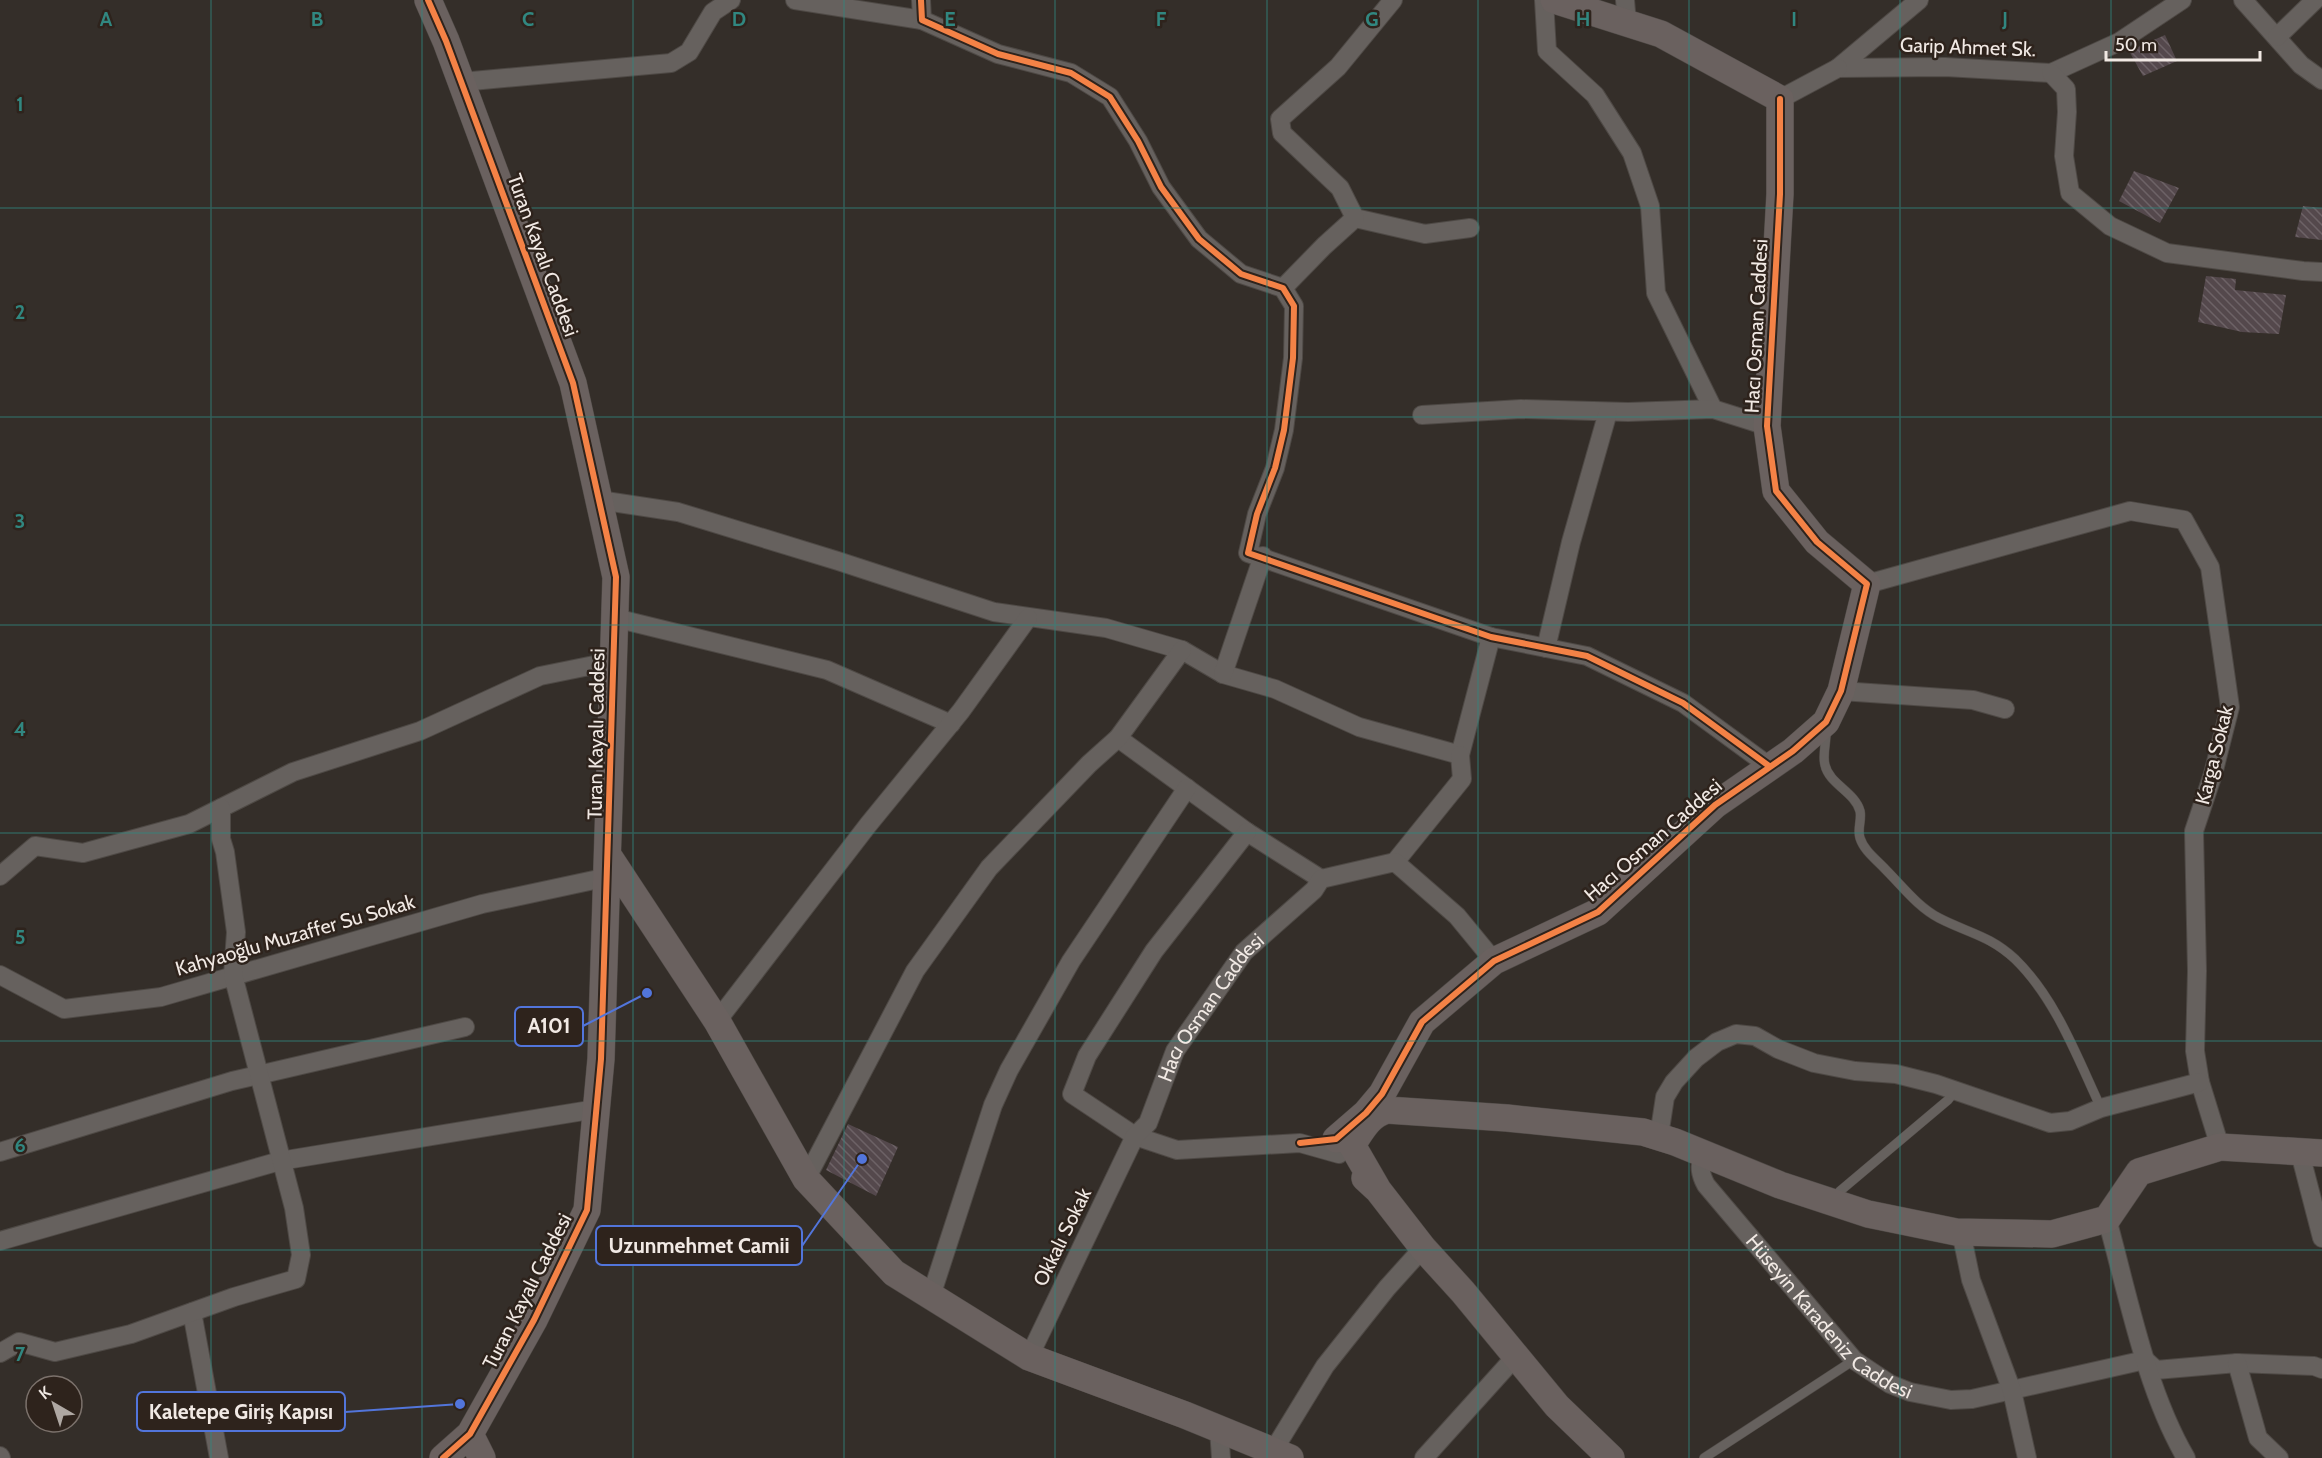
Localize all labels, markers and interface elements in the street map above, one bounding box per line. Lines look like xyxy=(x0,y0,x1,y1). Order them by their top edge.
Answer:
text: A xyxy=(100,7,113,31)
text: B xyxy=(311,7,323,31)
text: C xyxy=(522,7,534,31)
text: D xyxy=(732,7,746,31)
text: E xyxy=(944,7,956,31)
text: F xyxy=(1156,7,1167,31)
text: G xyxy=(1365,7,1379,31)
text: H xyxy=(1576,7,1590,31)
text: I xyxy=(1791,7,1797,31)
text: J xyxy=(2001,7,2008,31)
scale bar xyxy=(2106,24,2260,62)
street label: Garip Ahmet Sk. xyxy=(1900,33,2036,61)
text: 50 m xyxy=(2115,34,2157,56)
text: 1 xyxy=(16,92,24,116)
street label: Turan Kayalı Caddesi xyxy=(502,170,584,340)
street label: Hacı Osman Caddesi xyxy=(1739,238,1773,414)
text: 2 xyxy=(15,300,25,324)
text: 3 xyxy=(15,509,25,533)
street label: Turan Kayalı Caddesi xyxy=(583,648,609,820)
street label: Karga Sokak xyxy=(2190,703,2238,807)
text: 4 xyxy=(14,717,26,741)
street label: Hacı Osman Caddesi xyxy=(1579,774,1727,906)
street label: Kahyaoğlu Muzaffer Su Sokak xyxy=(173,889,417,981)
text: 5 xyxy=(15,925,25,949)
street label: Hacı Osman Caddesi xyxy=(1153,928,1269,1085)
callout: A101 xyxy=(515,1007,583,1046)
text: A101 xyxy=(527,1013,571,1038)
text: 6 xyxy=(14,1133,26,1157)
street label: Okkalı Sokak xyxy=(1028,1184,1096,1290)
street label: Turan Kayalı Caddesi xyxy=(477,1209,577,1373)
callout: Uzunmehmet Camii xyxy=(596,1226,802,1265)
street label: Hüseyin Karadeniz Caddesi xyxy=(1741,1229,1916,1404)
text: Uzunmehmet Camii xyxy=(608,1233,790,1258)
text: 7 xyxy=(15,1342,26,1366)
north arrow xyxy=(24,1374,84,1434)
text: K xyxy=(35,1382,55,1403)
callout: Kaletepe Giriş Kapısı xyxy=(137,1392,345,1431)
text: Kaletepe Giriş Kapısı xyxy=(149,1399,333,1424)

